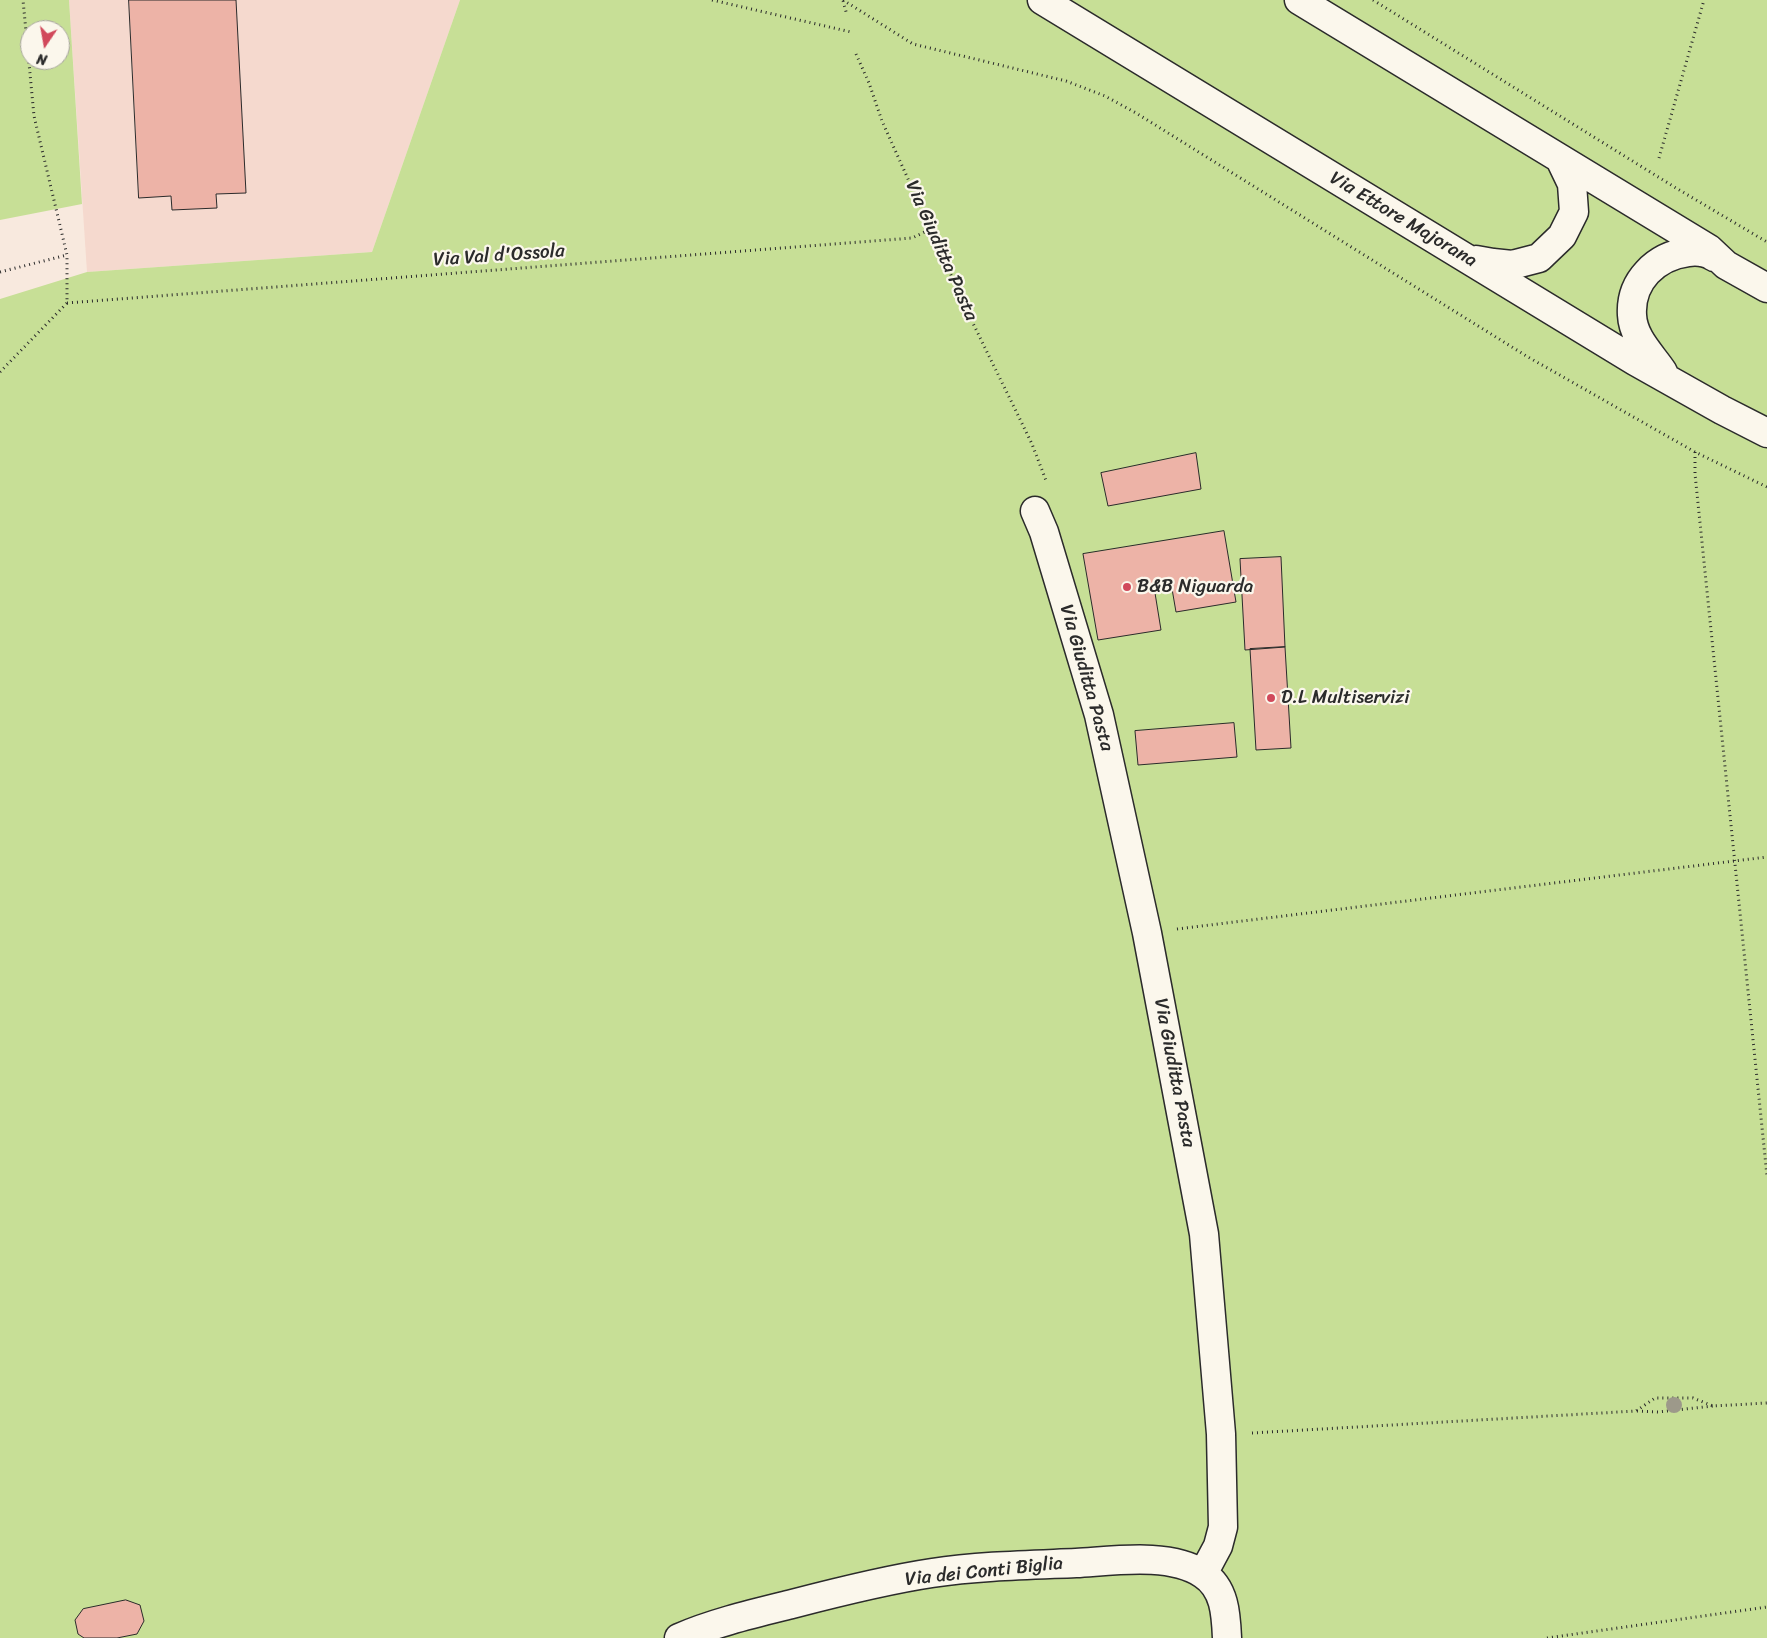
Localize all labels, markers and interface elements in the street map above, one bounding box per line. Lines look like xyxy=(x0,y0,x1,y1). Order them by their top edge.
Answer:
north arrow xyxy=(20,20,70,70)
text: N xyxy=(35,46,49,72)
street label: Via Ettore Majorana xyxy=(1325,167,1481,273)
street label: Via Giuditta Pasta xyxy=(900,177,982,325)
street label: Via Val d'Ossola xyxy=(433,240,565,272)
place label: B&B Niguarda xyxy=(1137,576,1253,598)
marker: B&B Niguarda xyxy=(1121,581,1133,593)
street label: Via Giuditta Pasta xyxy=(1054,602,1118,754)
place label: D.L Multiservizi xyxy=(1281,687,1410,709)
marker: D.L Multiservizi xyxy=(1265,692,1277,704)
street label: Via Giuditta Pasta xyxy=(1148,997,1200,1149)
street label: Via dei Conti Biglia xyxy=(904,1552,1064,1592)

